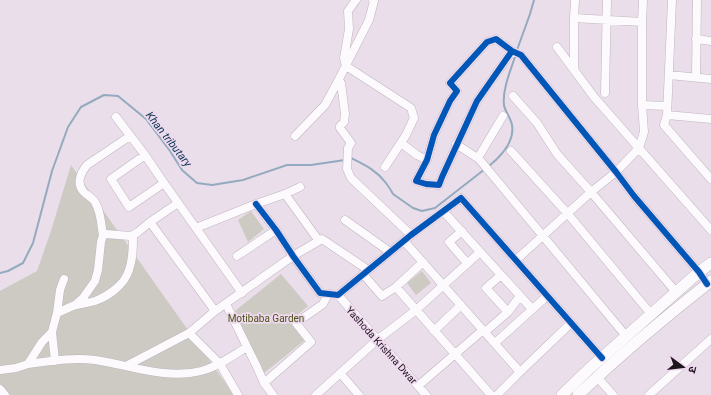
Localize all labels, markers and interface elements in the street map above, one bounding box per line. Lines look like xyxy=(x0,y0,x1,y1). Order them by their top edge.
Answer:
water label: Khan tributary xyxy=(143,109,195,170)
street label: Yashoda Krishna Dwar xyxy=(344,304,420,387)
park label: Motibaba Garden xyxy=(228,313,304,324)
north arrow xyxy=(663,347,703,387)
text: उ xyxy=(685,365,699,375)

